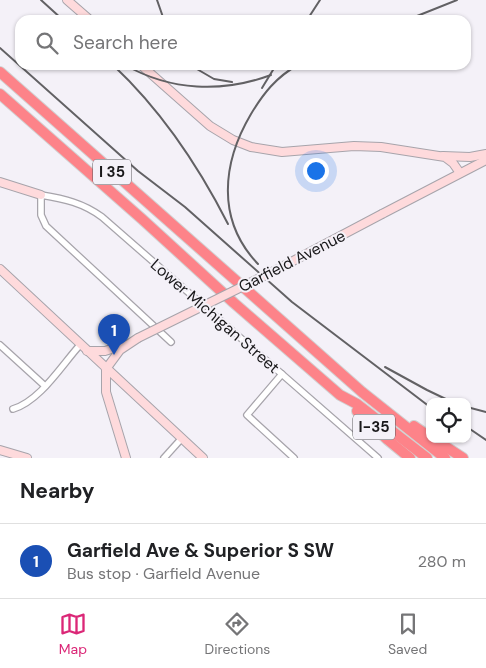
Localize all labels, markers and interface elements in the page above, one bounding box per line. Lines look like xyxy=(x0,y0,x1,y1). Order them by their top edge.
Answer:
search box xyxy=(15,15,471,70)
icon: search xyxy=(33,29,61,57)
text: Search here xyxy=(73,30,178,55)
your location xyxy=(303,158,329,184)
road number: I 35 xyxy=(93,160,131,184)
street label: Garfield Avenue xyxy=(235,225,349,297)
street label: Lower Michigan Street xyxy=(146,254,284,378)
pin: 1 xyxy=(98,314,130,355)
map controls xyxy=(426,398,471,443)
button: locate xyxy=(426,398,471,443)
road number: I-35 xyxy=(353,414,395,440)
text: Nearby xyxy=(20,477,94,505)
text: Garfield Ave & Superior S SW xyxy=(67,538,334,563)
text: 1 xyxy=(33,551,39,572)
text: 280 m xyxy=(418,551,466,572)
text: Bus stop · Garfield Avenue xyxy=(67,563,260,584)
tab: Map xyxy=(59,610,87,658)
tab: Directions xyxy=(205,610,270,658)
tab: Saved xyxy=(388,610,427,658)

